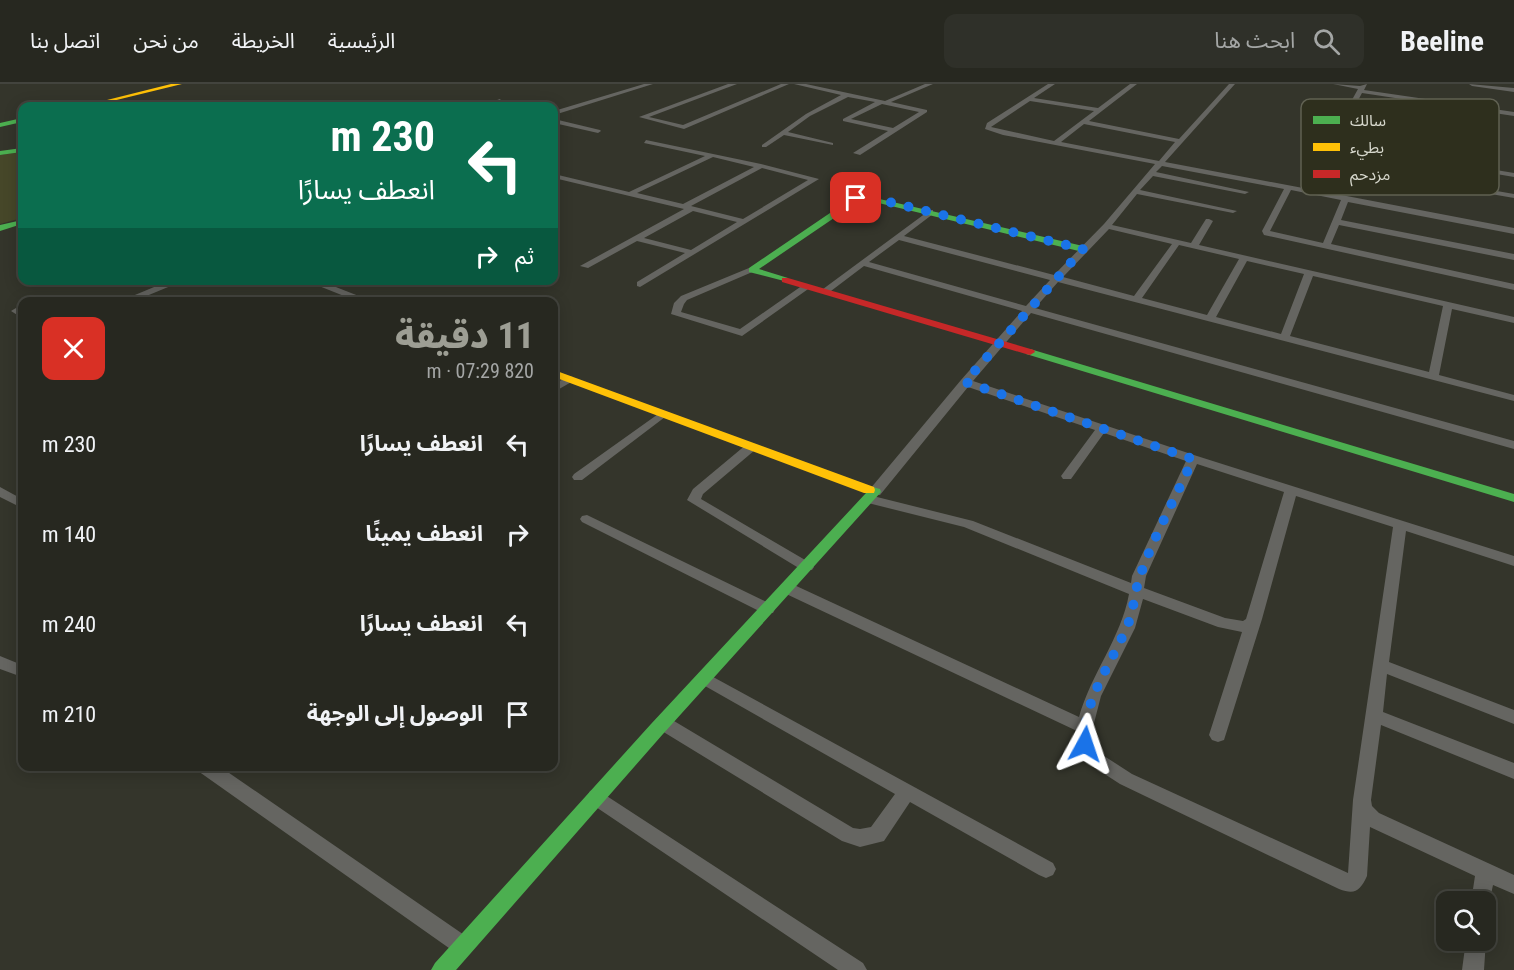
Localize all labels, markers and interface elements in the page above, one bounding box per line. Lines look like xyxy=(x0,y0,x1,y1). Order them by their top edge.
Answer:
search box xyxy=(944,14,1364,68)
icon: search xyxy=(1310,25,1343,58)
text: Beeline xyxy=(1400,25,1484,58)
text: ابحث هنا xyxy=(1214,28,1295,53)
text: اتصل بنا xyxy=(30,29,100,53)
text: من نحن xyxy=(133,29,199,53)
text: الخريطة xyxy=(232,29,295,53)
text: الرئيسية xyxy=(328,29,395,53)
legend xyxy=(1301,99,1499,195)
text: سالك xyxy=(1350,111,1386,130)
text: 230 m xyxy=(330,112,435,161)
icon: left xyxy=(456,126,534,204)
text: بطيء xyxy=(1350,138,1384,160)
text: مزدحم xyxy=(1350,165,1390,187)
pin xyxy=(830,172,881,223)
text: انعطف يسارًا xyxy=(298,174,435,206)
icon: arrive xyxy=(839,181,872,214)
icon: right xyxy=(470,240,503,273)
text: ثم xyxy=(515,244,534,269)
text: 11 دقيقة xyxy=(395,315,534,357)
button: close xyxy=(42,317,105,380)
text: 820 m · 07:29 xyxy=(427,359,534,383)
icon: left xyxy=(501,428,534,461)
text: انعطف يسارًا xyxy=(360,431,483,456)
text: 230 m xyxy=(42,432,96,457)
icon: right xyxy=(501,518,534,551)
text: انعطف يمينًا xyxy=(365,521,483,546)
text: 140 m xyxy=(42,522,96,547)
icon: left xyxy=(501,608,534,641)
text: انعطف يسارًا xyxy=(360,611,483,636)
text: 240 m xyxy=(42,612,96,637)
icon: arrive xyxy=(501,698,534,731)
text: الوصول إلى الوجهة xyxy=(307,701,483,726)
text: 210 m xyxy=(42,702,96,727)
position arrow xyxy=(1053,712,1117,776)
map controls xyxy=(1436,891,1496,951)
button: search xyxy=(1436,891,1496,951)

